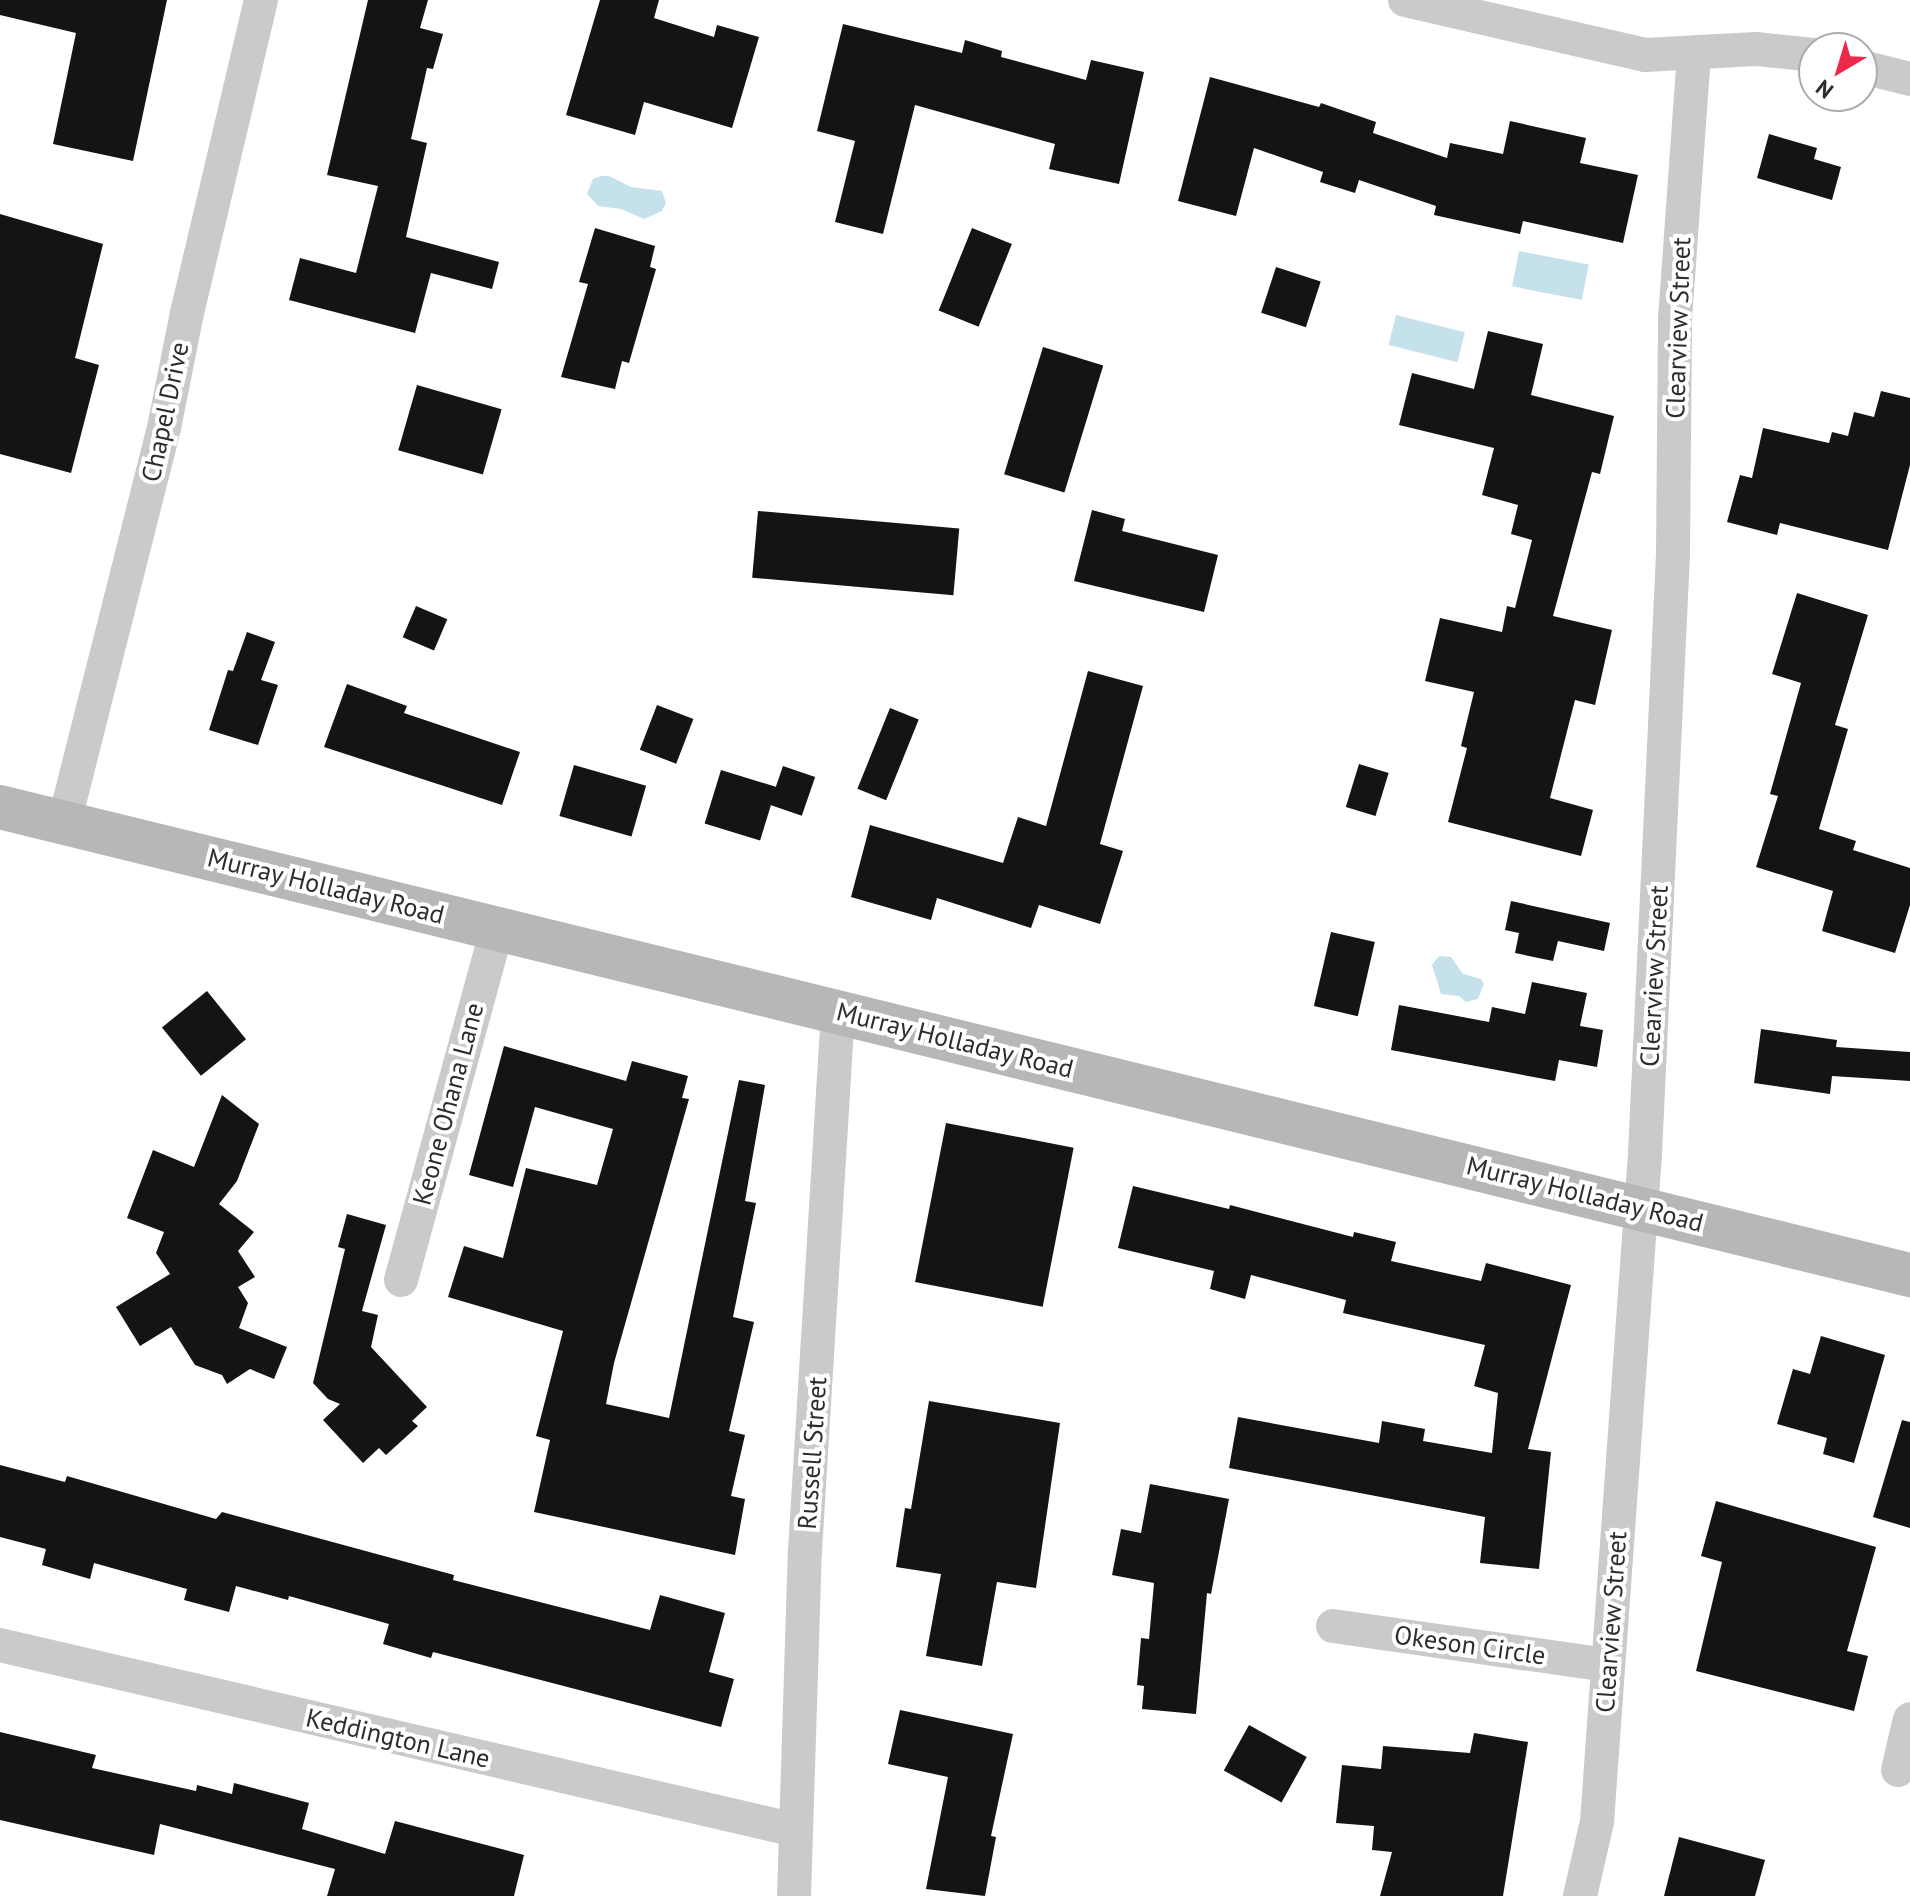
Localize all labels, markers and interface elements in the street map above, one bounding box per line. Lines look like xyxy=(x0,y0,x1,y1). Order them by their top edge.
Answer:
north arrow xyxy=(1798,32,1878,112)
text: N xyxy=(1810,74,1839,105)
street label: Clearview Street xyxy=(1659,236,1697,420)
street label: Chapel Drive xyxy=(135,339,195,485)
street label: Murray Holladay Road xyxy=(204,841,448,931)
street label: Clearview Street xyxy=(1634,884,1674,1068)
street label: Murray Holladay Road xyxy=(833,995,1077,1085)
street label: Keone Ohana Lane xyxy=(406,999,490,1209)
street label: Murray Holladay Road xyxy=(1463,1149,1707,1239)
street label: Russell Street xyxy=(791,1376,833,1530)
street label: Clearview Street xyxy=(1589,1530,1633,1714)
street label: Okeson Circle xyxy=(1392,1619,1548,1671)
street label: Keddington Lane xyxy=(303,1702,493,1774)

